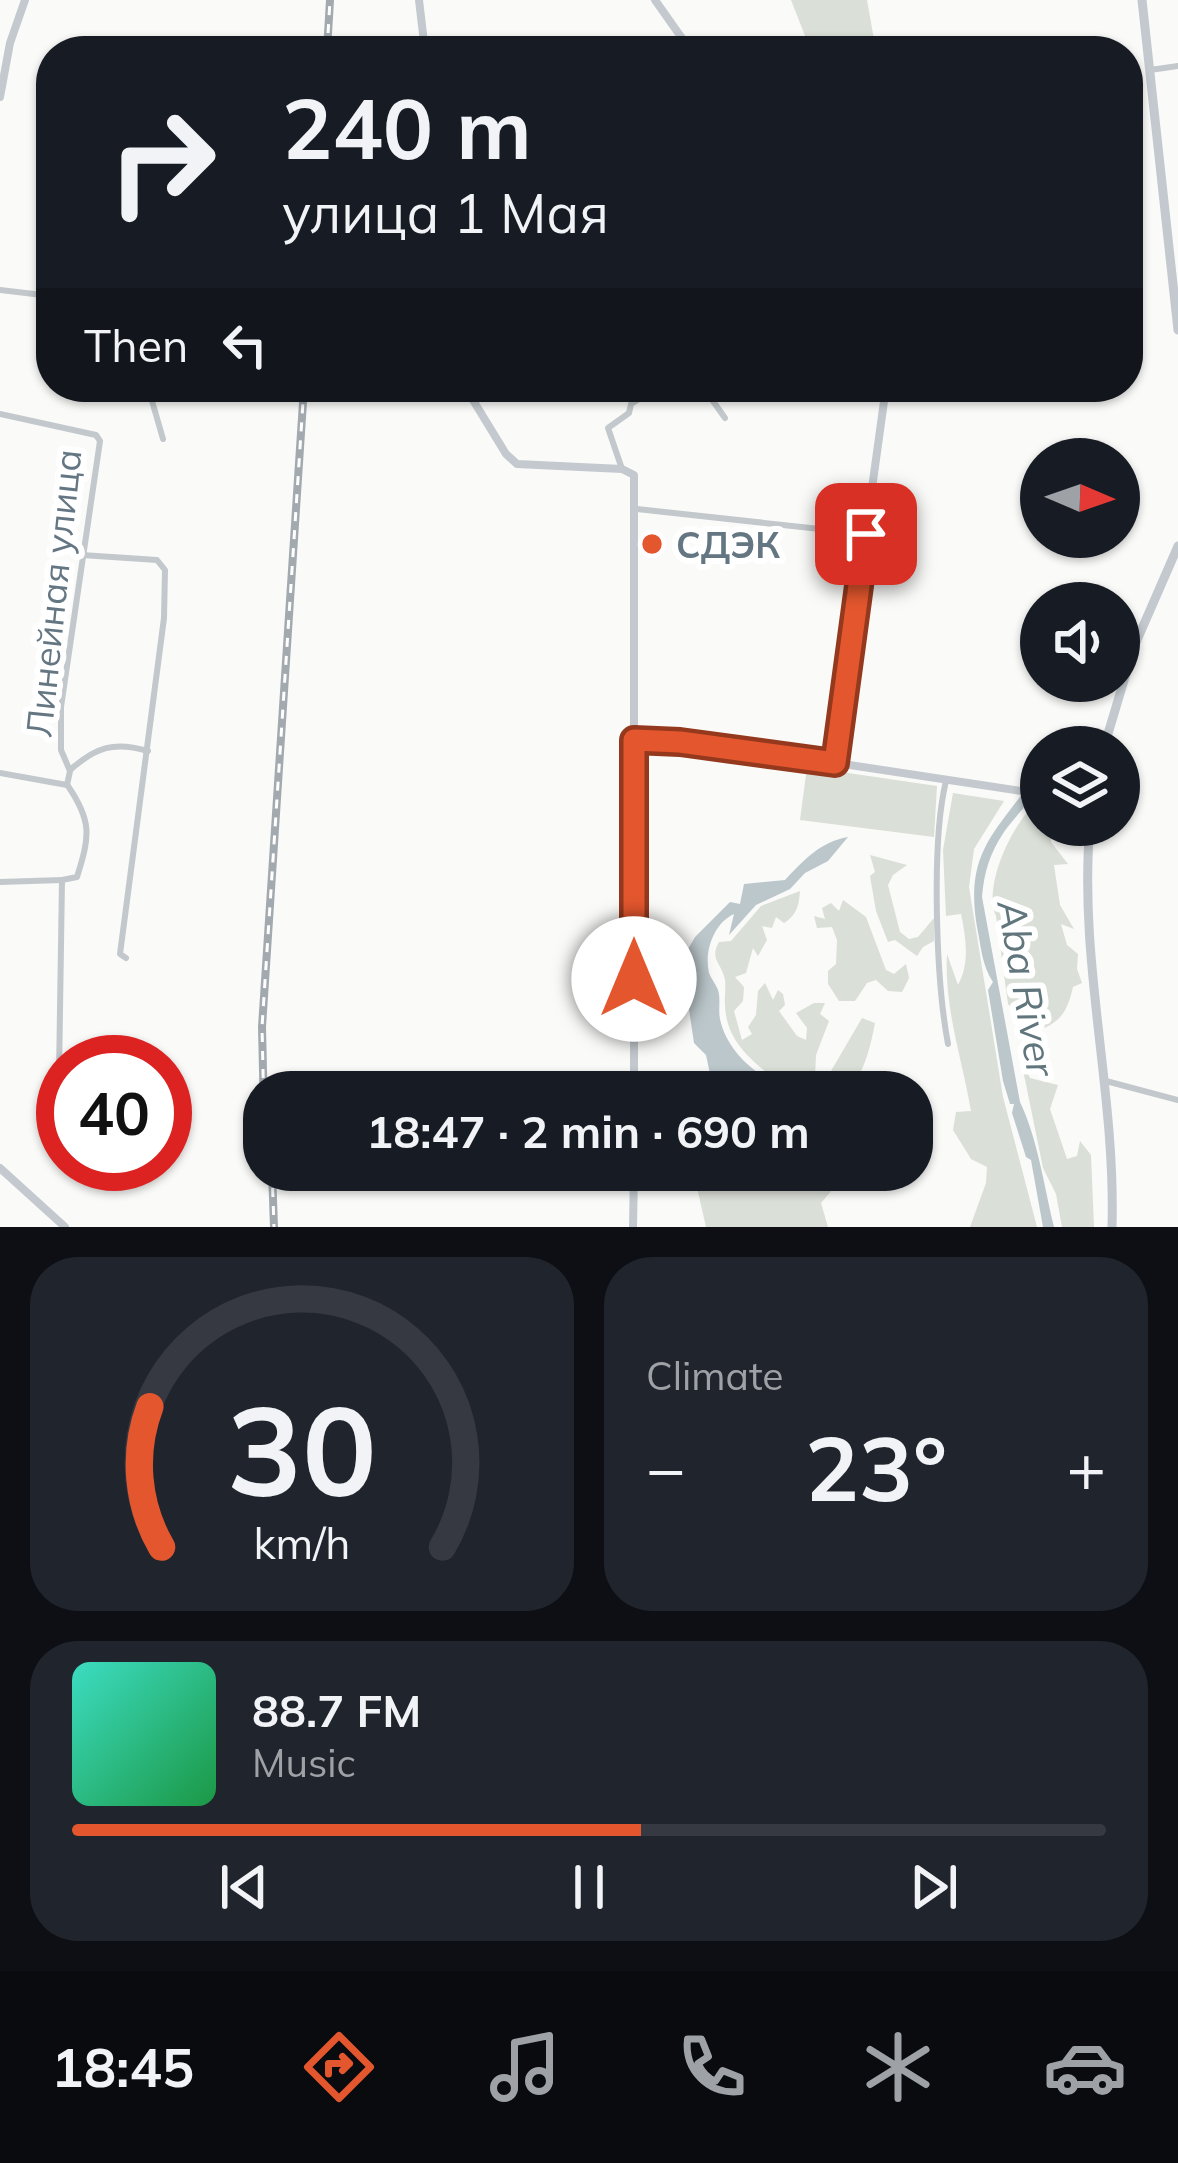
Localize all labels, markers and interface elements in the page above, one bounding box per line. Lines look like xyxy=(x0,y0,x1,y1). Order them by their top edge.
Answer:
text: 240 m xyxy=(282,75,532,180)
icon: right xyxy=(84,84,240,240)
text: улица 1 Мая xyxy=(282,179,609,247)
icon: left xyxy=(212,312,278,378)
text: Then xyxy=(84,317,188,373)
north arrow xyxy=(1020,438,1140,558)
map controls xyxy=(1020,438,1140,846)
street label: Линейная улица xyxy=(16,447,90,739)
pin xyxy=(815,483,917,585)
icon: arrive xyxy=(833,501,899,567)
place label: СДЭК xyxy=(676,522,780,567)
marker: СДЭК xyxy=(639,531,665,557)
button: sound xyxy=(1020,582,1140,702)
button: layers xyxy=(1020,726,1140,846)
water label: Aba River xyxy=(987,895,1067,1082)
position arrow xyxy=(571,916,697,1042)
speed limit sign: 40 xyxy=(36,1035,192,1191)
text: 18:47 · 2 min · 690 m xyxy=(366,1103,810,1159)
text: Climate xyxy=(646,1351,784,1400)
text: 30 xyxy=(227,1371,377,1527)
text: 23° xyxy=(805,1411,947,1524)
text: − xyxy=(646,1426,686,1509)
text: + xyxy=(1066,1426,1106,1509)
text: km/h xyxy=(253,1516,351,1570)
text: 88.7 FM xyxy=(252,1682,421,1738)
text: Music xyxy=(252,1738,356,1787)
icon: previous xyxy=(211,1854,277,1920)
icon: pause xyxy=(556,1854,622,1920)
icon: next xyxy=(901,1854,967,1920)
icon: directions xyxy=(297,2025,381,2109)
icon: music xyxy=(483,2025,567,2109)
icon: phone xyxy=(670,2025,754,2109)
icon: climate xyxy=(856,2025,940,2109)
icon: car xyxy=(1043,2025,1127,2109)
text: 18:45 xyxy=(51,2033,194,2101)

